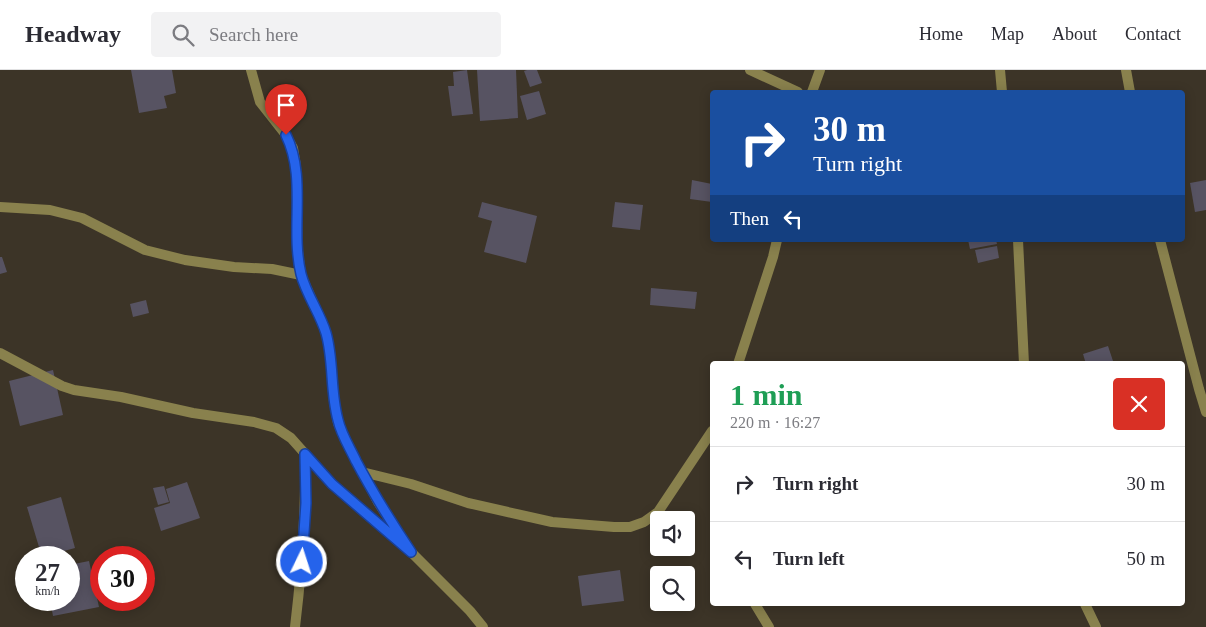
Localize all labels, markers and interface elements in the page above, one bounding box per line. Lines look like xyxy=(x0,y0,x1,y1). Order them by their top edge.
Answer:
search box xyxy=(151,12,501,57)
text: Headway xyxy=(25,21,121,47)
icon: search xyxy=(169,21,197,49)
text: Search here xyxy=(209,24,298,45)
text: Home xyxy=(919,24,963,44)
text: Map xyxy=(991,24,1024,44)
text: About xyxy=(1052,24,1097,44)
text: Contact xyxy=(1125,24,1181,44)
pin xyxy=(265,84,307,135)
icon: arrive xyxy=(272,91,300,119)
icon: right xyxy=(730,110,795,175)
text: 30 m xyxy=(813,110,886,149)
text: Turn right xyxy=(813,151,902,176)
icon: left xyxy=(779,205,807,233)
text: Then xyxy=(730,208,769,229)
text: 1 min xyxy=(730,378,803,411)
button: close xyxy=(1113,378,1165,430)
text: 220 m · 16:27 xyxy=(730,414,820,431)
icon: right xyxy=(730,470,758,498)
text: Turn right xyxy=(773,473,858,494)
text: 30 m xyxy=(1126,473,1165,494)
map controls xyxy=(650,511,695,611)
button: sound xyxy=(650,511,695,556)
position arrow xyxy=(275,535,327,587)
icon: left xyxy=(730,545,758,573)
speed limit sign: 30 xyxy=(90,546,155,611)
text: Turn left xyxy=(773,548,845,569)
text: 50 m xyxy=(1126,548,1165,569)
text: 27 xyxy=(35,559,60,586)
button: search xyxy=(650,566,695,611)
text: km/h xyxy=(35,584,60,598)

